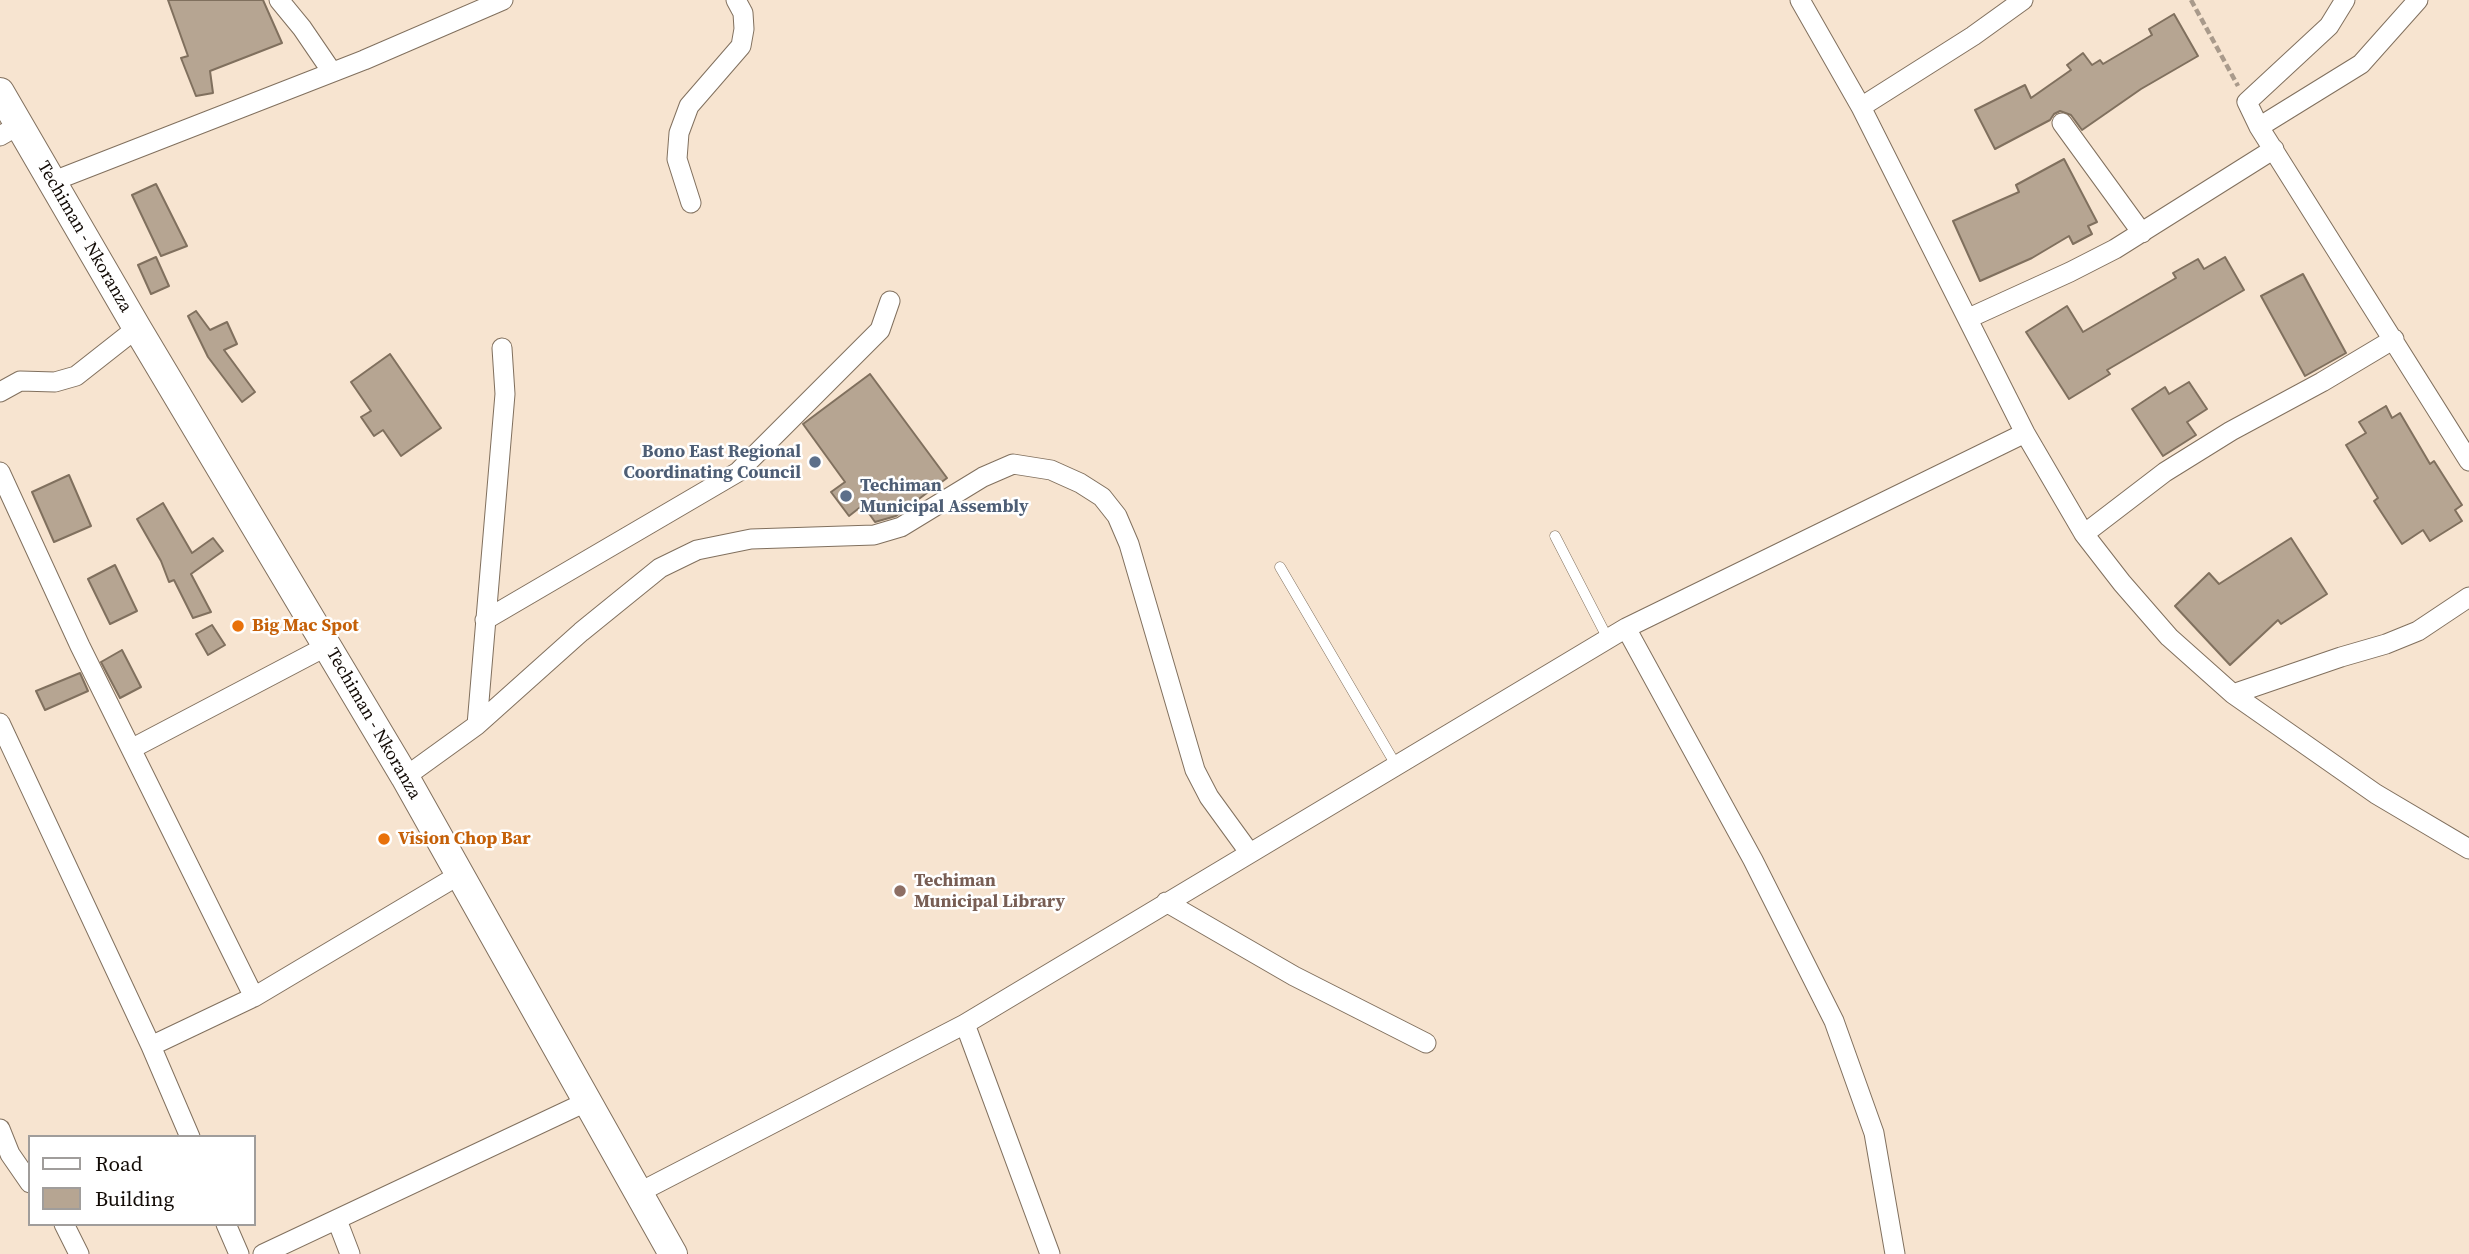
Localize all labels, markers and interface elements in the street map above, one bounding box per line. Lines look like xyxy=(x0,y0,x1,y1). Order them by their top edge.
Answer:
street label: Techiman - Nkoranza xyxy=(32,158,136,316)
place label: Bono East Regional Coordinating Council xyxy=(623,441,801,484)
marker: Bono East Regional Coordinating Council xyxy=(807,454,823,470)
place label: Techiman Municipal Assembly xyxy=(860,475,1029,518)
marker: Techiman Municipal Assembly xyxy=(838,488,854,504)
place label: Big Mac Spot xyxy=(252,615,359,637)
marker: Big Mac Spot xyxy=(230,618,246,634)
street label: Techiman - Nkoranza xyxy=(321,645,425,803)
place label: Vision Chop Bar xyxy=(398,828,531,850)
marker: Vision Chop Bar xyxy=(376,831,392,847)
place label: Techiman Municipal Library xyxy=(914,870,1065,912)
marker: Techiman Municipal Library xyxy=(892,883,908,899)
legend xyxy=(28,1135,256,1226)
text: Road xyxy=(95,1149,143,1178)
text: Building xyxy=(95,1184,174,1213)

